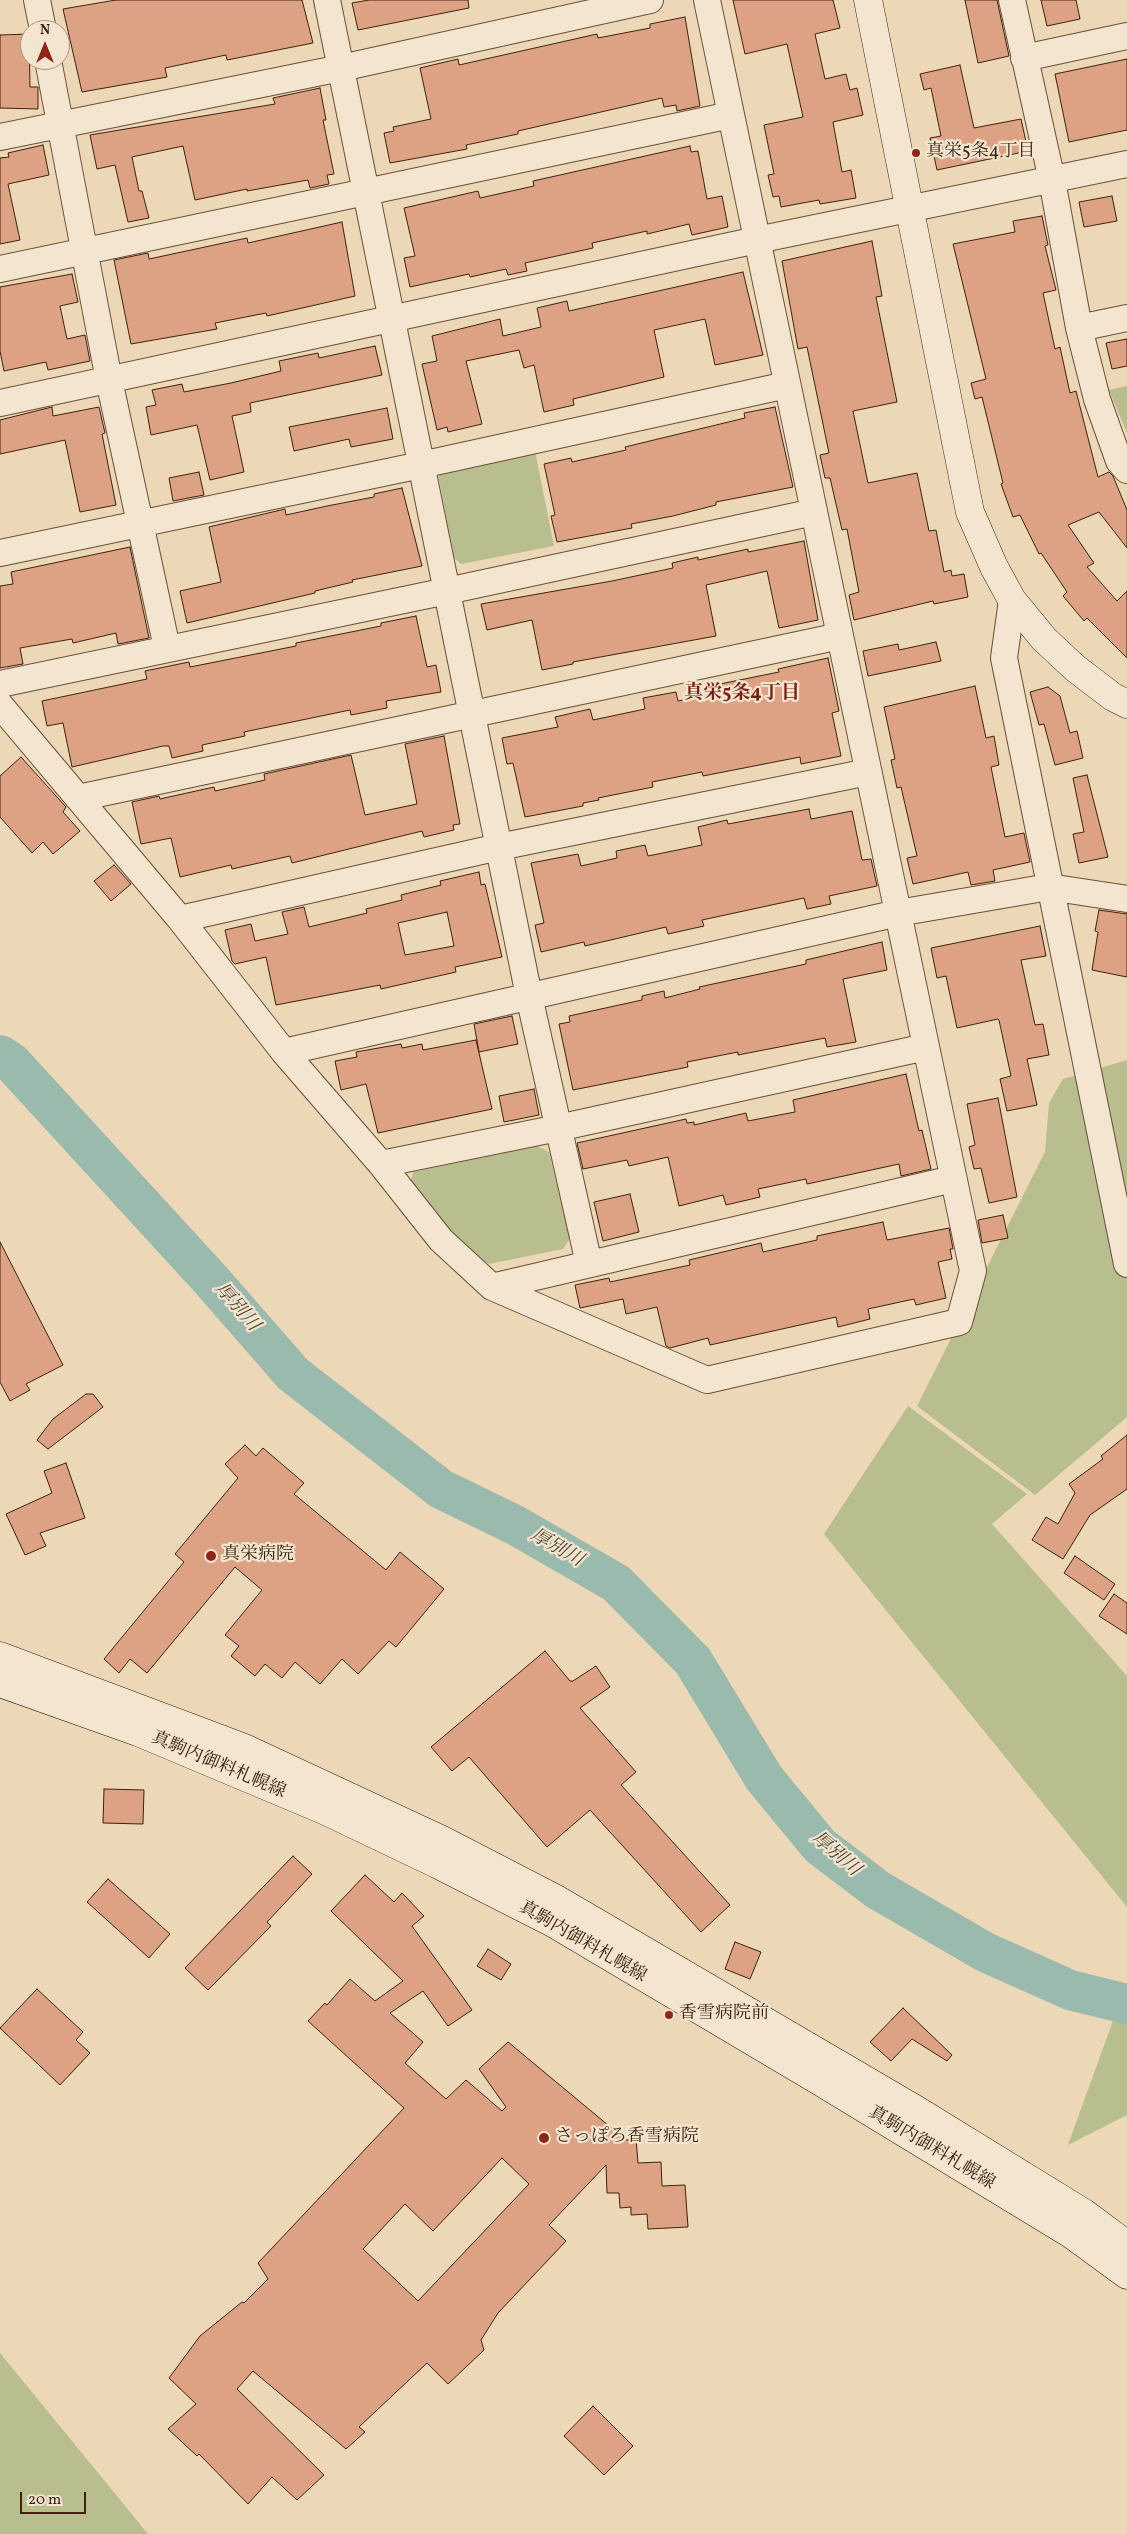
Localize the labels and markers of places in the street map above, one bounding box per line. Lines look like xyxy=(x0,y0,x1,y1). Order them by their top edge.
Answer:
place label: 真栄5条4丁目 xyxy=(926,142,1035,164)
marker: 真栄5条4丁目 xyxy=(910,147,922,159)
place label: 真栄病院 xyxy=(222,1545,294,1567)
marker: 真栄病院 xyxy=(204,1549,218,1563)
place label: 香雪病院前 xyxy=(679,2004,769,2026)
marker: 香雪病院前 xyxy=(663,2009,675,2021)
place label: さっぽろ香雪病院 xyxy=(555,2127,699,2149)
marker: さっぽろ香雪病院 xyxy=(537,2131,551,2145)

